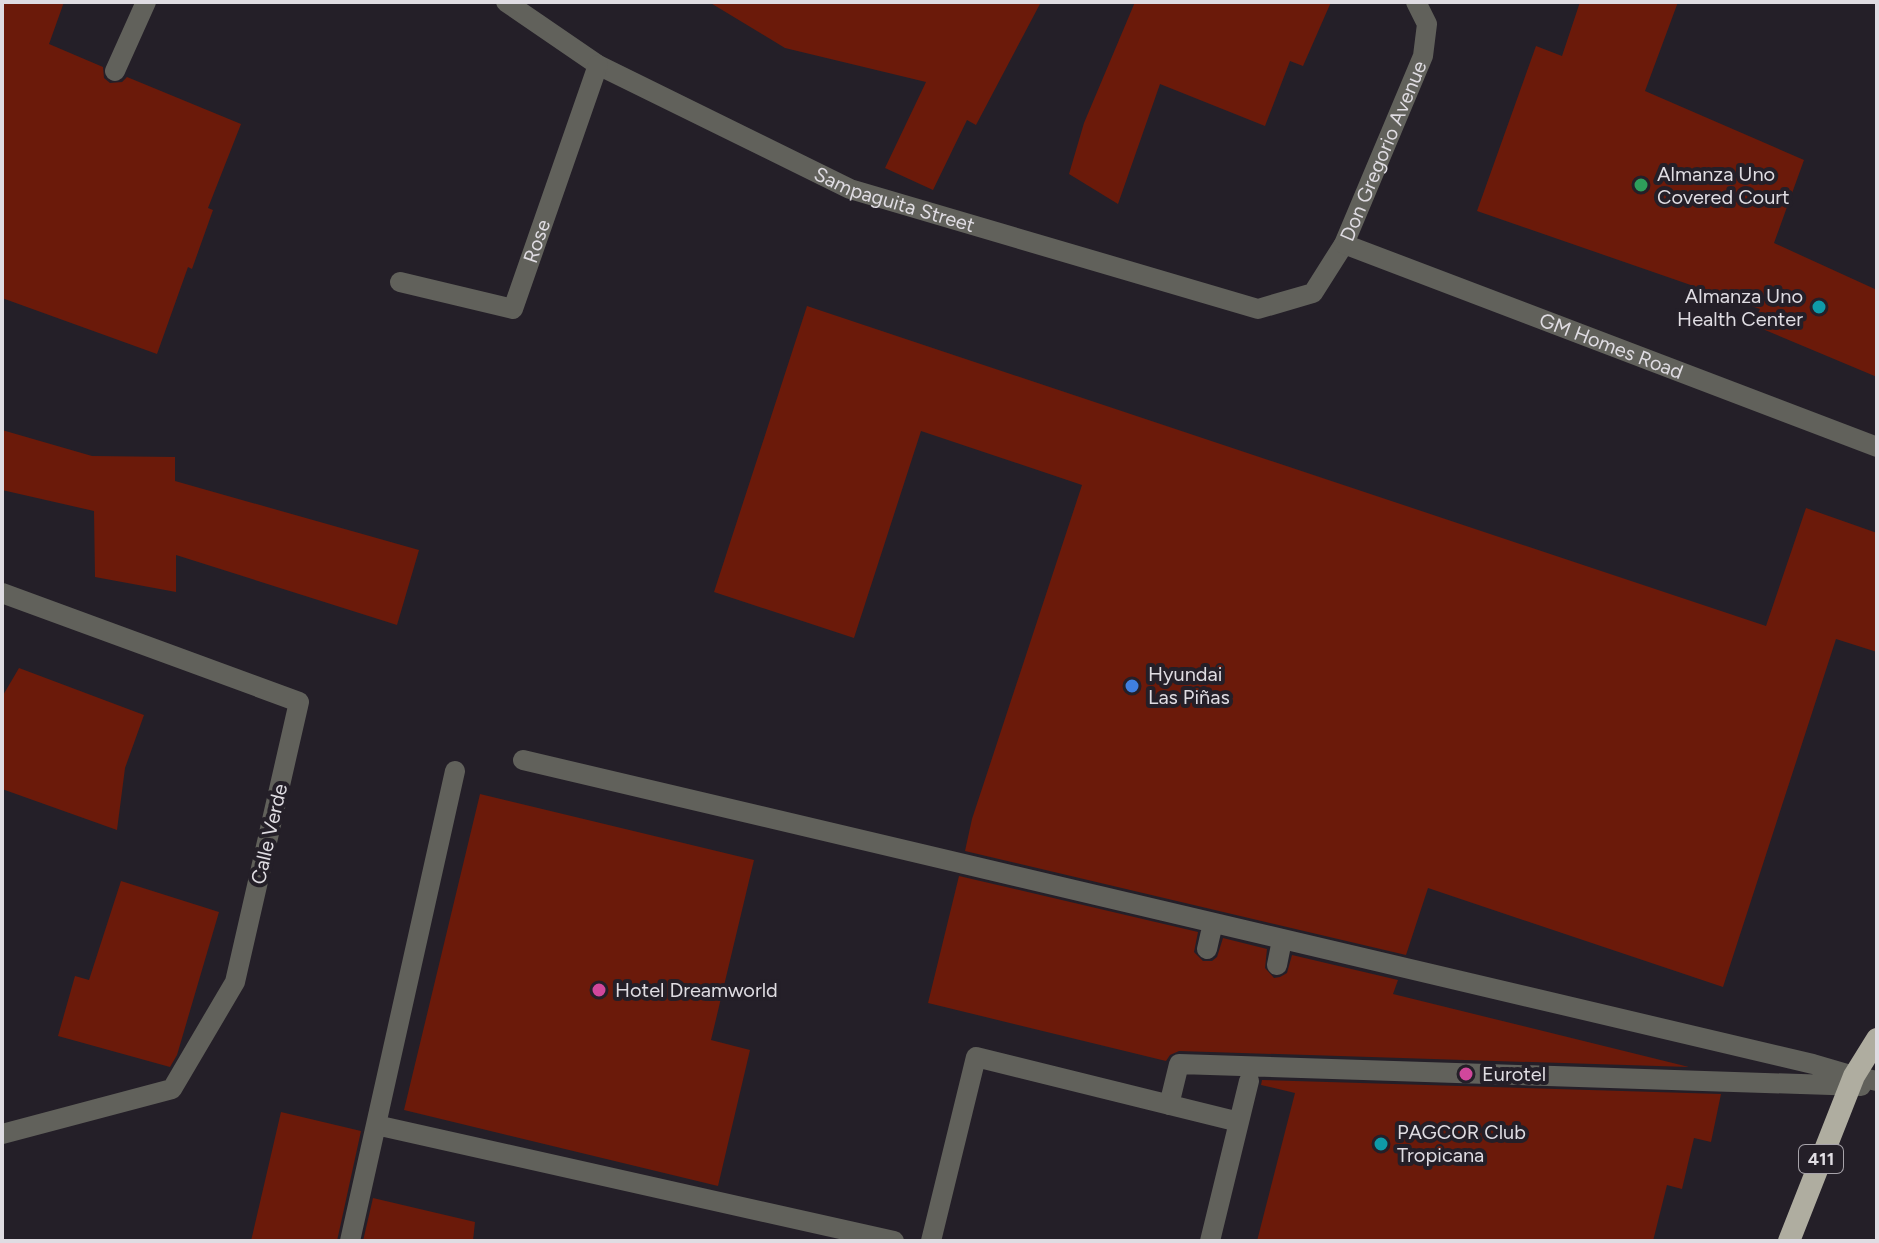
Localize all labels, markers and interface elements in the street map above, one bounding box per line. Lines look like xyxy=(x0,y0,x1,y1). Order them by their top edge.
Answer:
street label: Don Gregorio Avenue xyxy=(1335,57,1432,245)
street label: Sampaguita Street xyxy=(810,161,978,237)
place label: Almanza Uno Covered Court xyxy=(1657,162,1790,209)
marker: Almanza Uno Covered Court xyxy=(1632,176,1650,194)
street label: Rose xyxy=(518,216,555,266)
place label: Almanza Uno Health Center xyxy=(1677,284,1803,331)
marker: Almanza Uno Health Center xyxy=(1810,298,1828,316)
street label: GM Homes Road xyxy=(1536,308,1687,384)
place label: Hyundai Las Piñas xyxy=(1148,662,1230,709)
marker: Hyundai Las Piñas xyxy=(1123,677,1141,695)
street label: Calle Verde xyxy=(246,781,292,887)
place label: Hotel Dreamworld xyxy=(615,978,778,1002)
marker: Hotel Dreamworld xyxy=(590,981,608,999)
place label: Eurotel xyxy=(1482,1062,1546,1086)
marker: Eurotel xyxy=(1457,1065,1475,1083)
place label: PAGCOR Club Tropicana xyxy=(1397,1120,1526,1167)
marker: PAGCOR Club Tropicana xyxy=(1372,1135,1390,1153)
road number: 411 xyxy=(1799,1145,1843,1173)

